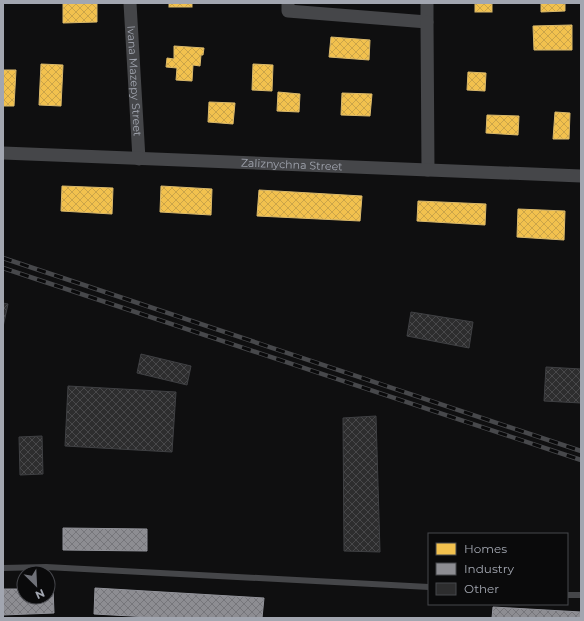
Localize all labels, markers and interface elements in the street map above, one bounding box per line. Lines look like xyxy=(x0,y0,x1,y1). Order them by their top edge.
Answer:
street label: Ivana Mazepy Street xyxy=(124,25,145,137)
street label: Zaliznychna Street xyxy=(241,155,344,174)
legend xyxy=(428,533,568,605)
text: Homes xyxy=(464,541,507,556)
text: Industry xyxy=(464,561,514,576)
north arrow xyxy=(16,565,56,605)
text: Other xyxy=(464,581,499,596)
text: N xyxy=(33,586,47,602)

